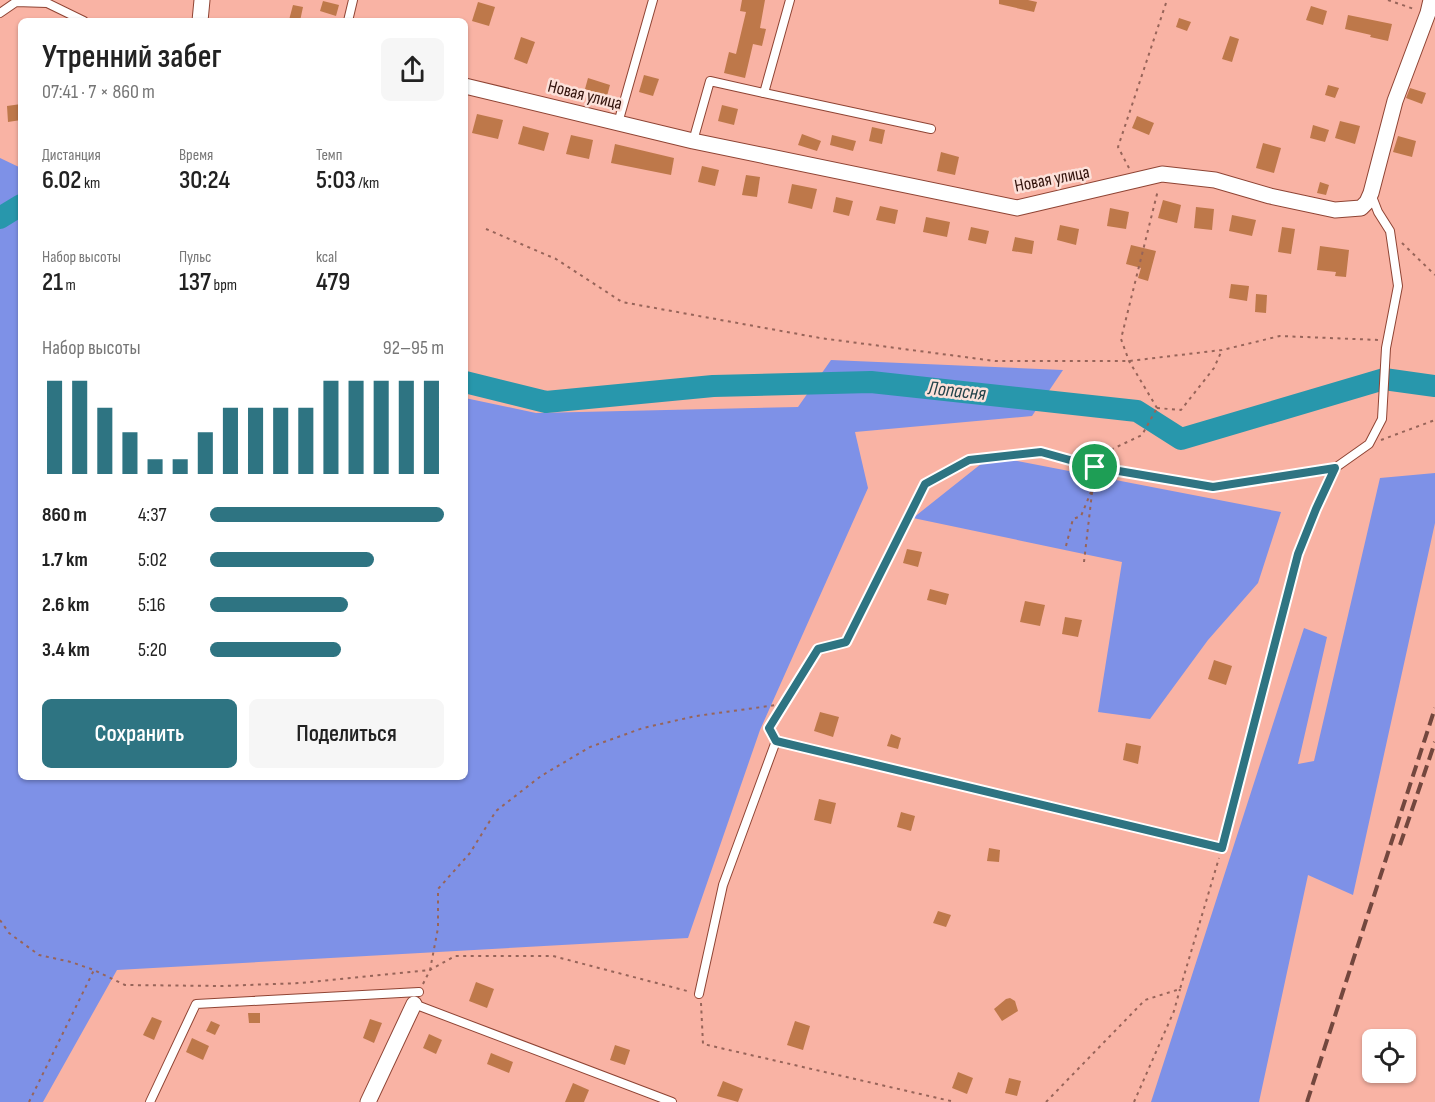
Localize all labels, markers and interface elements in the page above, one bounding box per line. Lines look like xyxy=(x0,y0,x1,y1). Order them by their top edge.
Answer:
text: Утренний забег xyxy=(42,37,222,77)
button: share xyxy=(381,38,444,101)
street label: Новая улица xyxy=(546,76,624,114)
text: 07:41 · 7 × 860 m xyxy=(42,80,155,104)
text: Дистанция xyxy=(42,146,101,165)
text: Время xyxy=(179,146,213,165)
text: Темп xyxy=(316,146,342,165)
street label: Новая улица xyxy=(1013,161,1091,197)
text: 6.02 xyxy=(42,165,81,196)
text: 30:24 xyxy=(179,165,230,196)
text: 5:03 xyxy=(316,165,356,196)
text: km xyxy=(81,174,100,193)
text: /km xyxy=(356,174,379,193)
text: Набор высоты xyxy=(42,248,121,267)
text: Пульс xyxy=(179,248,212,267)
text: kcal xyxy=(316,248,337,267)
text: 21 xyxy=(42,267,63,298)
text: 137 xyxy=(179,267,211,298)
text: 479 xyxy=(316,267,350,298)
text: m xyxy=(63,276,76,295)
text: bpm xyxy=(211,276,237,295)
text: Набор высоты xyxy=(42,336,141,360)
text: 92–95 m xyxy=(383,336,444,360)
water label: Лопасня xyxy=(926,376,987,406)
pin xyxy=(1069,441,1120,492)
icon: arrive xyxy=(1078,450,1111,483)
text: 860 m xyxy=(42,503,87,527)
text: 4:37 xyxy=(138,503,167,527)
text: 1.7 km xyxy=(42,548,88,572)
text: 5:02 xyxy=(138,548,167,572)
text: 2.6 km xyxy=(42,593,89,617)
text: 5:16 xyxy=(138,593,166,617)
text: 3.4 km xyxy=(42,638,90,662)
text: 5:20 xyxy=(138,638,167,662)
button: Сохранить xyxy=(42,699,237,768)
button: Поделиться xyxy=(249,699,444,768)
map controls xyxy=(1362,1029,1416,1083)
button: locate xyxy=(1362,1029,1416,1083)

